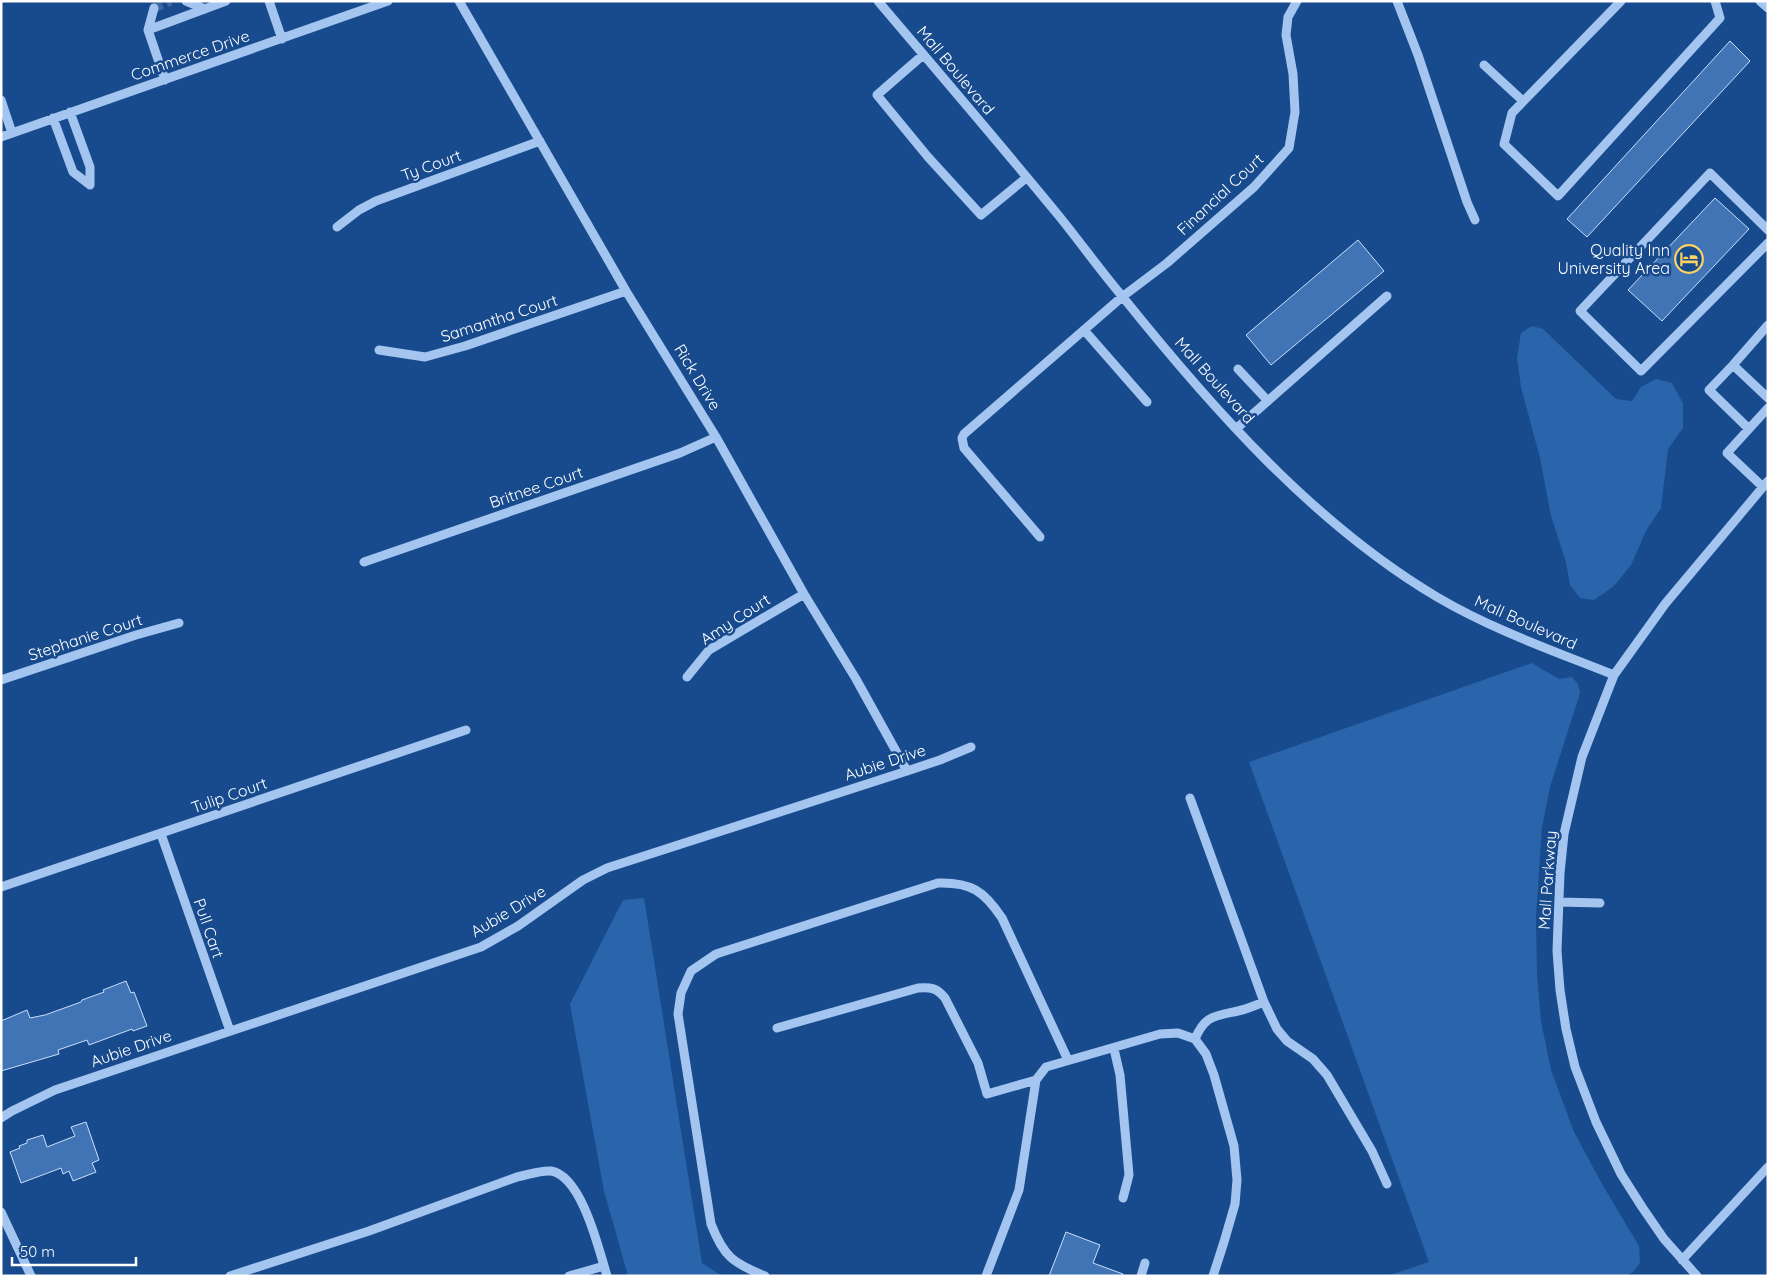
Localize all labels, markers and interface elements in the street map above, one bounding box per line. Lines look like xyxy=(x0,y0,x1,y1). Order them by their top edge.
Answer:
street label: Mall Boulevard xyxy=(913,21,999,119)
street label: Commerce Drive xyxy=(128,25,252,85)
street label: Ty Court xyxy=(398,145,464,185)
street label: Financial Court xyxy=(1173,149,1267,239)
place label: Quality Inn University Area xyxy=(1558,240,1670,278)
hotel icon: Quality Inn University Area xyxy=(1674,244,1704,274)
street label: Samantha Court xyxy=(438,290,560,346)
street label: Mall Boulevard xyxy=(1171,332,1259,428)
street label: Rick Drive xyxy=(670,340,726,414)
street label: Britnee Court xyxy=(486,462,586,512)
street label: Amy Court xyxy=(696,589,774,649)
street label: Mall Boulevard xyxy=(1472,591,1580,653)
street label: Stephanie Court xyxy=(25,609,145,665)
street label: Aubie Drive xyxy=(842,739,928,785)
street label: Tulip Court xyxy=(188,773,270,817)
street label: Mall Parkway xyxy=(1534,830,1560,930)
street label: Aubie Drive xyxy=(467,881,549,941)
street label: Pull Cart xyxy=(189,895,229,961)
street label: Aubie Drive xyxy=(88,1025,174,1071)
scale bar xyxy=(12,1234,136,1266)
text: 50 m xyxy=(20,1242,55,1261)

